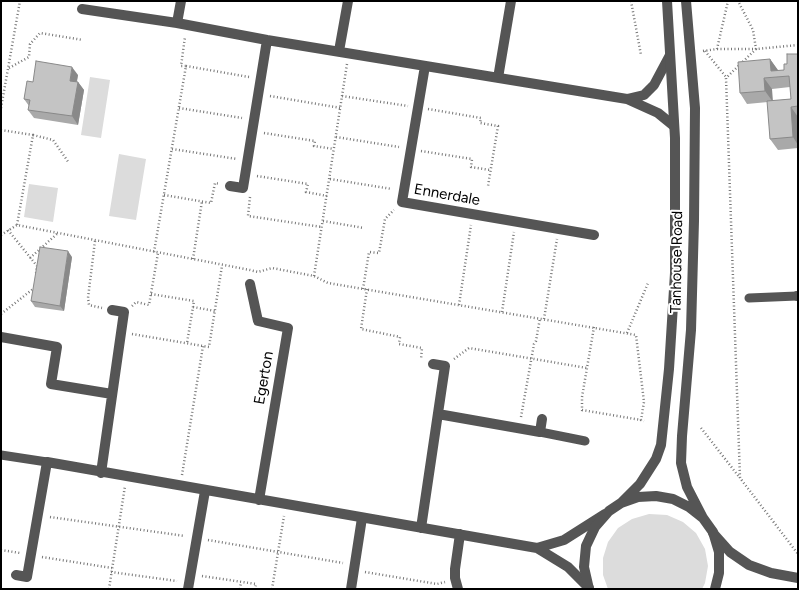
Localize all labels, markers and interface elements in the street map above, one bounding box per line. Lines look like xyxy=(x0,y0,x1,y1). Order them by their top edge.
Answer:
street label: Ennerdale xyxy=(413,180,481,210)
street label: Tanhouse Road xyxy=(667,211,687,313)
street label: Egerton xyxy=(250,350,278,406)

